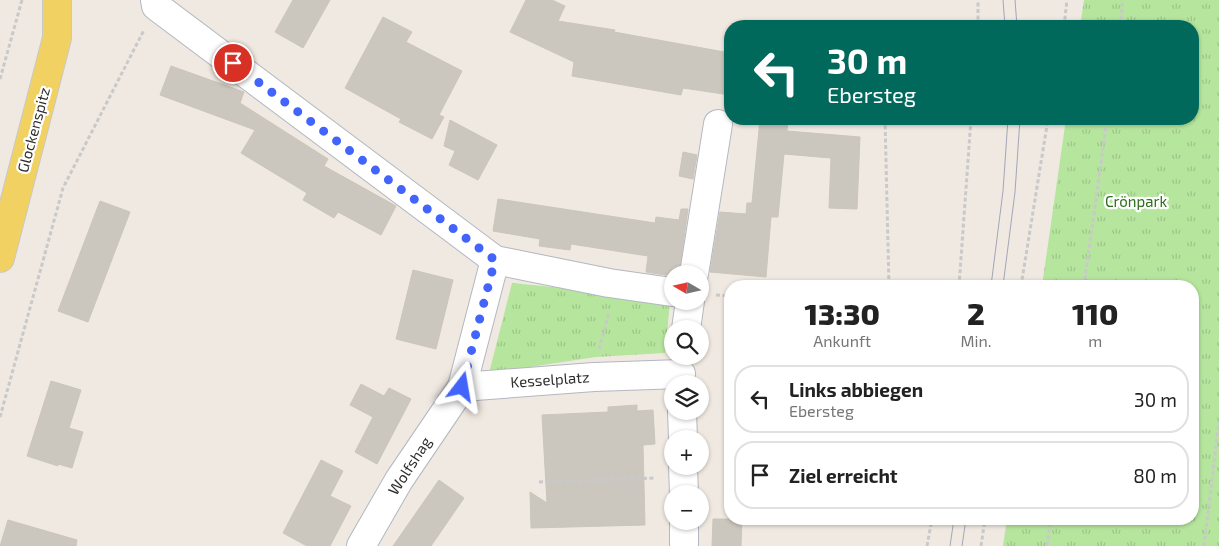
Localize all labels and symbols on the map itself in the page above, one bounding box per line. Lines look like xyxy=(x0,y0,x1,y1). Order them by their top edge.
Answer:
pin xyxy=(212,42,254,84)
street label: Glockenspitz xyxy=(13,85,53,174)
park label: Crönpark xyxy=(1105,192,1167,210)
north arrow xyxy=(664,265,709,310)
position arrow xyxy=(435,360,487,412)
street label: Kesselplatz xyxy=(510,367,590,391)
street label: Wolfshag xyxy=(384,433,435,498)

